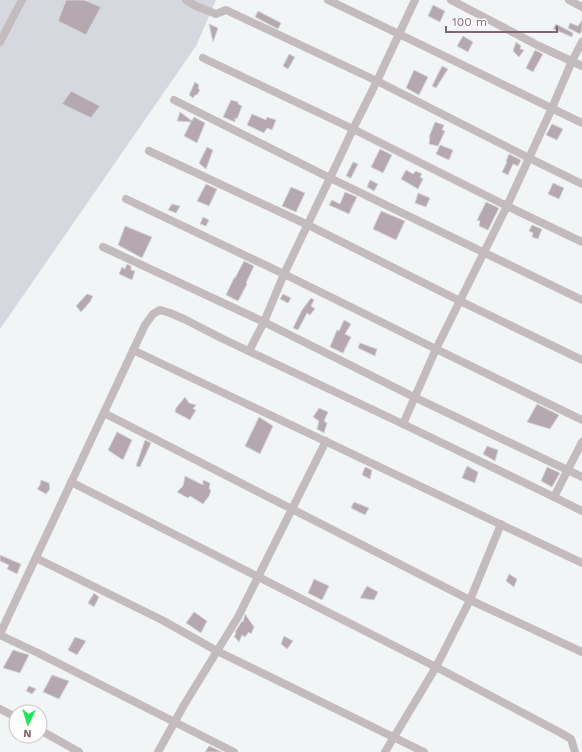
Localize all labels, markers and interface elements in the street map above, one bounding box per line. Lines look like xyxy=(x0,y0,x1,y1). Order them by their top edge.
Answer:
scale bar xyxy=(446,8,557,34)
text: 100 m xyxy=(452,15,487,29)
north arrow xyxy=(8,704,48,744)
text: N xyxy=(23,727,32,740)

